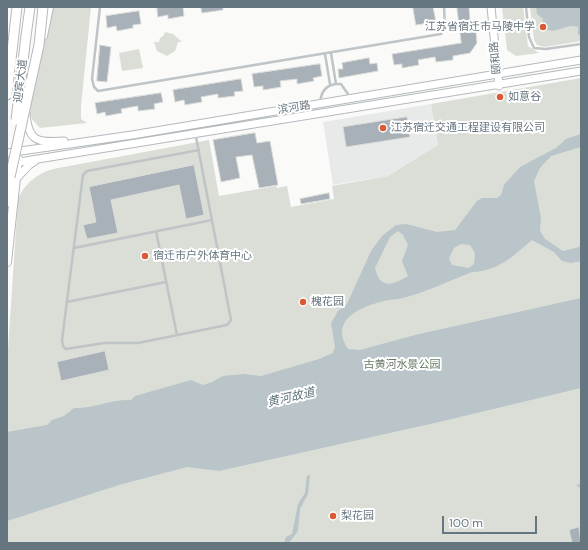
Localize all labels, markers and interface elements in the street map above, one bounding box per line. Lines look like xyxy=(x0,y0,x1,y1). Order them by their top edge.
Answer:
place label: 江苏省宿迁市马陵中学 xyxy=(425,20,535,34)
marker: 江苏省宿迁市马陵中学 xyxy=(538,22,548,32)
street label: 颐和路 xyxy=(488,41,504,75)
street label: 迎宾大道 xyxy=(12,58,30,104)
place label: 如意谷 xyxy=(508,90,541,104)
marker: 如意谷 xyxy=(495,92,505,102)
street label: 滨河路 xyxy=(277,99,311,117)
place label: 江苏宿迁交通工程建设有限公司 xyxy=(391,121,545,135)
marker: 江苏宿迁交通工程建设有限公司 xyxy=(378,123,388,133)
place label: 宿迁市户外体育中心 xyxy=(153,249,252,263)
marker: 宿迁市户外体育中心 xyxy=(140,251,150,261)
place label: 槐花园 xyxy=(311,295,344,309)
marker: 槐花园 xyxy=(298,297,308,307)
park label: 古黄河水景公园 xyxy=(364,358,440,372)
water label: 黄河故道 xyxy=(266,386,316,410)
scale bar xyxy=(444,508,539,534)
place label: 梨花园 xyxy=(341,509,374,523)
marker: 梨花园 xyxy=(328,511,338,521)
text: 100 m xyxy=(449,515,483,531)

